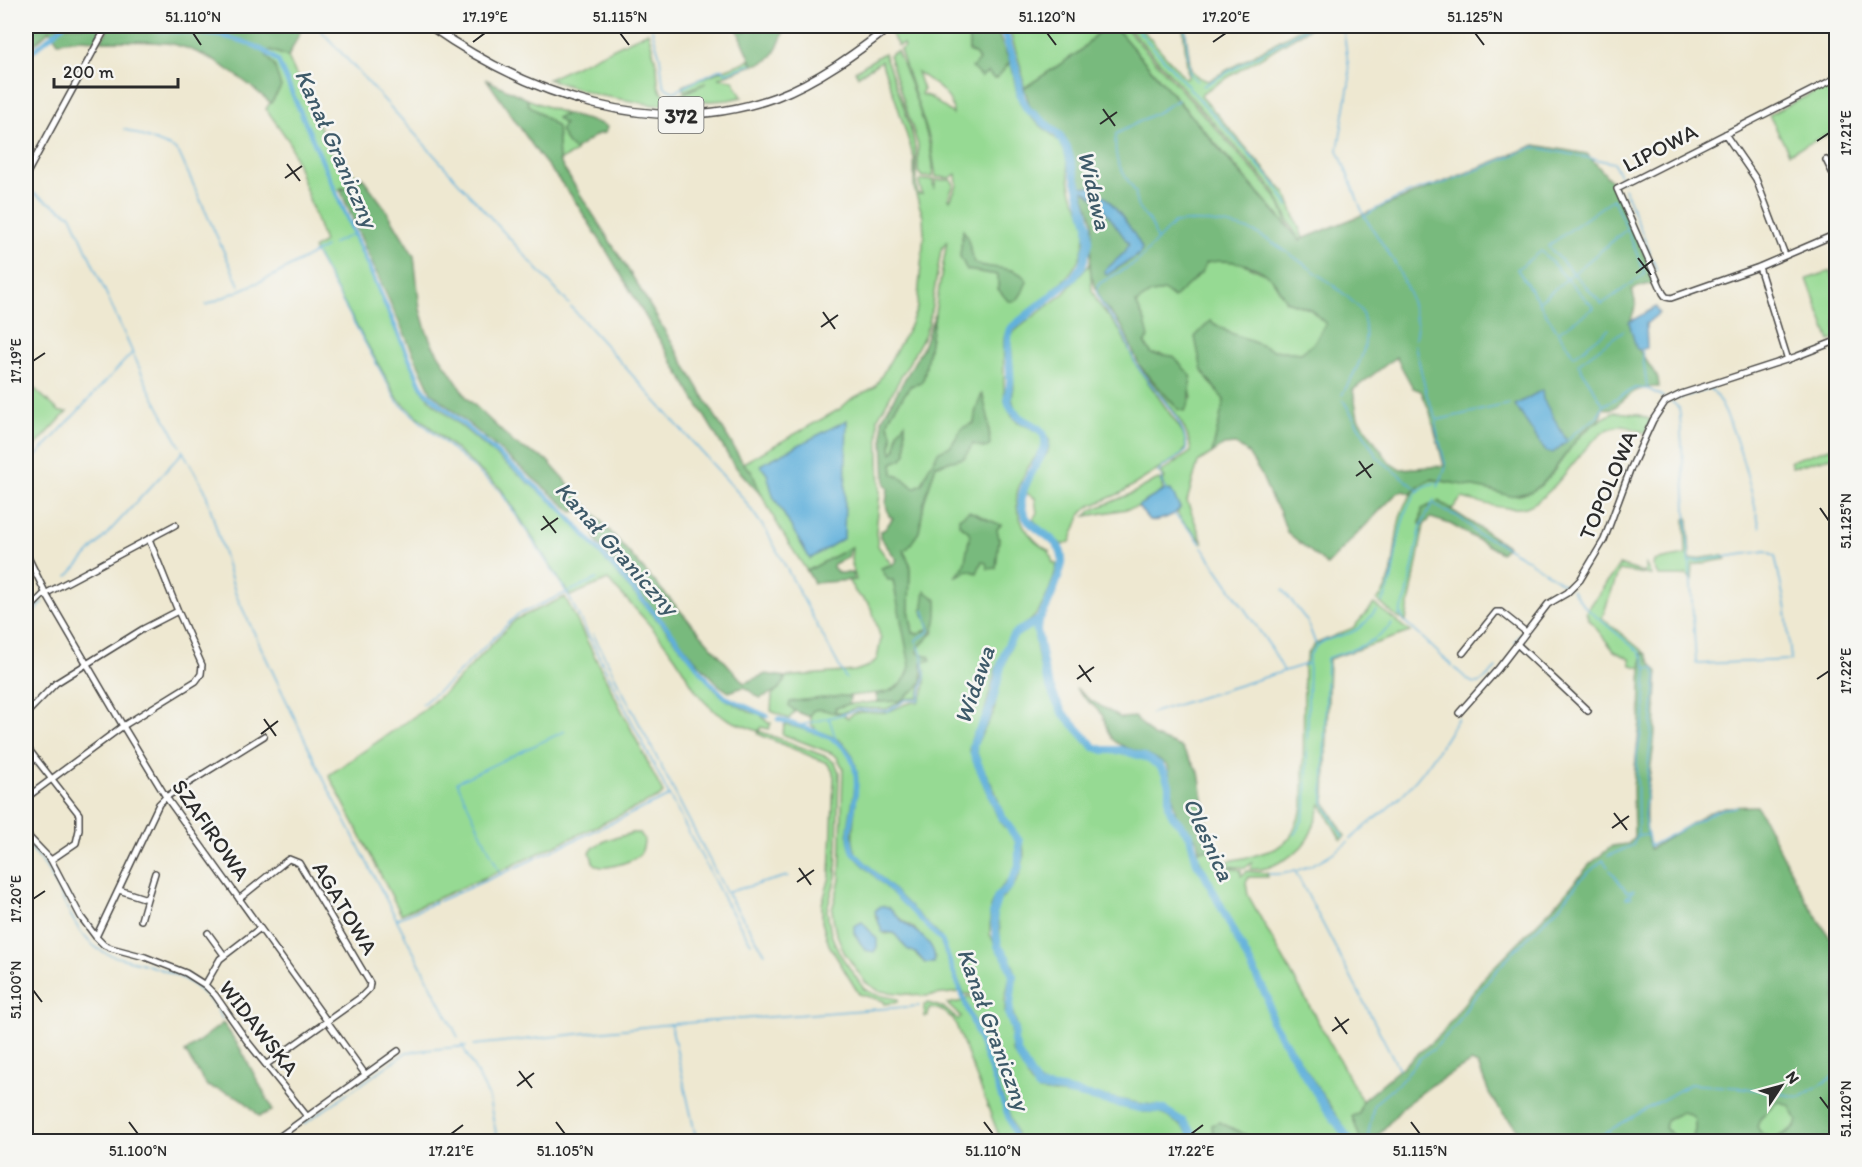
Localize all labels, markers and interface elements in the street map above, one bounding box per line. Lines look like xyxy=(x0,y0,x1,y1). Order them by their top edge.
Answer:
text: 51.110°N xyxy=(165,8,221,26)
text: 17.19°E xyxy=(462,8,508,26)
text: 51.115°N xyxy=(593,8,647,26)
text: 51.120°N xyxy=(1018,8,1076,26)
text: 17.20°E xyxy=(1202,8,1250,26)
text: 51.125°N xyxy=(1447,8,1503,26)
scale bar xyxy=(54,51,178,89)
text: 200 m xyxy=(63,61,114,83)
water label: Kanał Graniczny xyxy=(289,64,386,234)
road number: 372 xyxy=(658,97,704,133)
text: 17.21°E xyxy=(1837,110,1855,156)
street label: LIPOWA xyxy=(1618,118,1702,178)
water label: Widawa xyxy=(1072,148,1118,233)
text: 17.19°E xyxy=(7,338,25,384)
street label: TOPOLOWA xyxy=(1573,426,1643,544)
water label: Kanał Graniczny xyxy=(549,475,687,623)
text: 51.125°N xyxy=(1837,493,1855,549)
water label: Widawa xyxy=(947,642,1001,728)
text: 17.22°E xyxy=(1837,648,1855,694)
street label: SZAFIROWA xyxy=(166,774,256,886)
water label: Oleśnica xyxy=(1177,793,1241,886)
street label: AGATOWA xyxy=(307,856,383,960)
text: 17.20°E xyxy=(7,875,25,923)
water label: Kanał Graniczny xyxy=(951,944,1038,1117)
text: 51.100°N xyxy=(7,961,25,1019)
street label: WIDAWSKA xyxy=(213,975,305,1081)
north arrow xyxy=(1751,1056,1811,1116)
text: N xyxy=(1782,1068,1804,1087)
text: 51.120°N xyxy=(1837,1080,1855,1138)
text: 51.100°N xyxy=(109,1142,167,1160)
text: 17.21°E xyxy=(428,1142,474,1160)
text: 51.105°N xyxy=(536,1142,594,1160)
text: 51.110°N xyxy=(965,1142,1021,1160)
text: 17.22°E xyxy=(1168,1142,1214,1160)
text: 51.115°N xyxy=(1393,1142,1447,1160)

